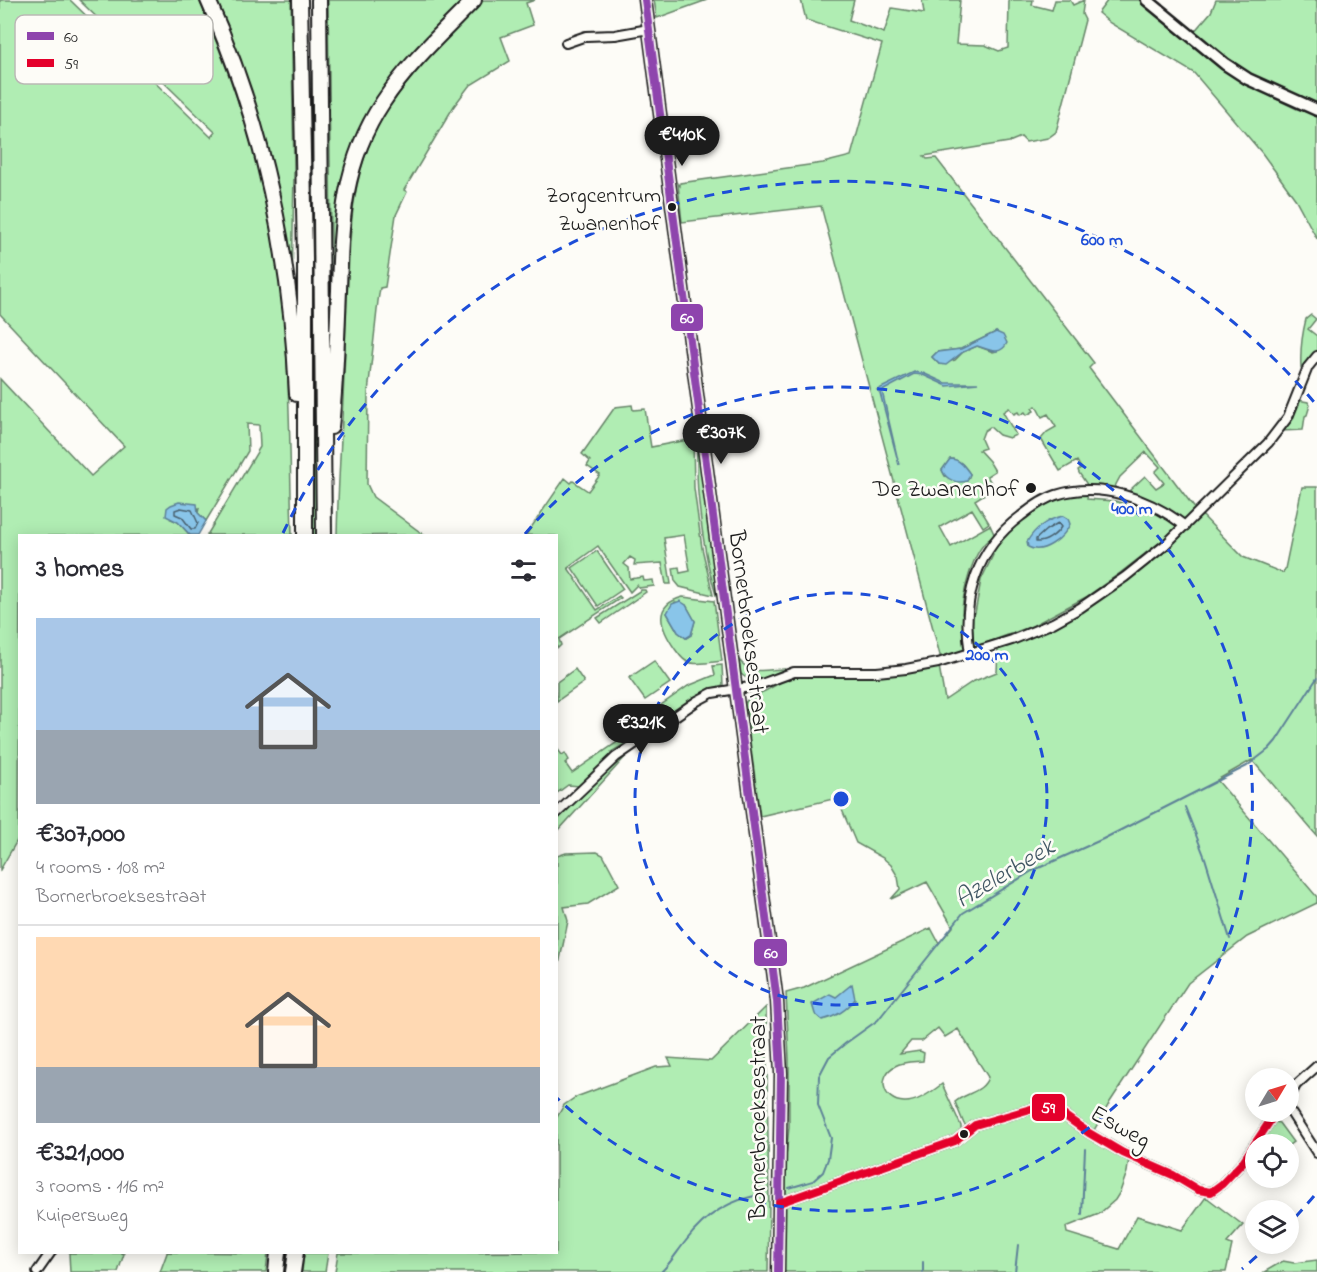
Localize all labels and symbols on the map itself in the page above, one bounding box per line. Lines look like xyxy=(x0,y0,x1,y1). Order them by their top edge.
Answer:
legend xyxy=(15,15,213,84)
text: 60 xyxy=(64,26,78,50)
text: 59 xyxy=(64,53,78,77)
pin: €410K xyxy=(640,116,724,167)
place label: Zorgcentrum Zwanenhof xyxy=(546,181,662,241)
marker: Zorgcentrum Zwanenhof xyxy=(666,201,678,213)
text: 600 m xyxy=(1081,228,1123,254)
line badge: 60 xyxy=(670,303,704,332)
text: 60 xyxy=(679,307,694,331)
pin: €307K xyxy=(679,414,763,465)
place label: De Zwanenhof xyxy=(872,473,1020,508)
marker: De Zwanenhof xyxy=(1024,481,1038,495)
text: 400 m xyxy=(1111,497,1153,523)
street label: Bornerbroeksestraat xyxy=(718,528,777,736)
text: 200 m xyxy=(965,643,1009,669)
pin: €321K xyxy=(599,704,683,755)
centre of rings xyxy=(831,789,851,809)
water label: Azelerbeek xyxy=(948,829,1064,919)
line badge: 60 xyxy=(753,938,788,967)
text: 60 xyxy=(763,942,778,966)
street label: Bornerbroeksestraat xyxy=(742,1016,777,1221)
north arrow xyxy=(1245,1068,1299,1122)
line badge: 59 xyxy=(1031,1093,1066,1122)
text: 59 xyxy=(1041,1097,1055,1121)
street label: Esweg xyxy=(1083,1097,1156,1159)
unlabelled marker xyxy=(958,1128,970,1140)

